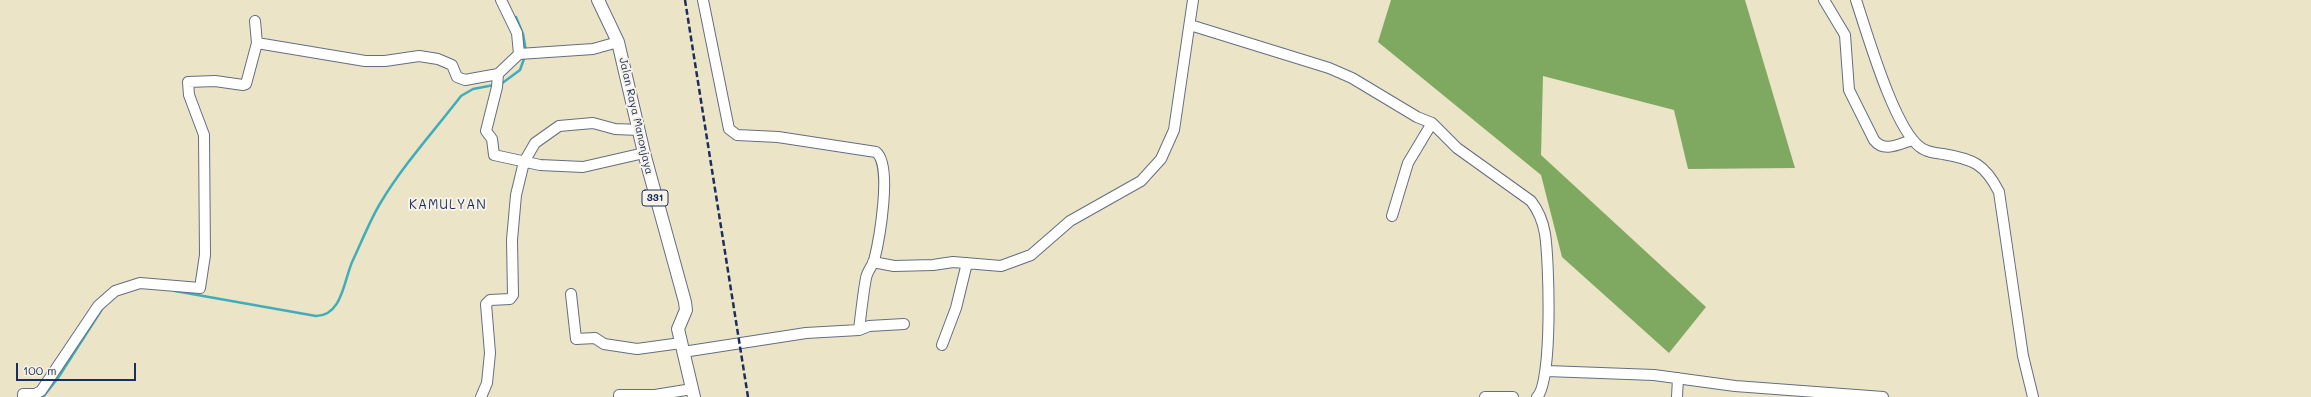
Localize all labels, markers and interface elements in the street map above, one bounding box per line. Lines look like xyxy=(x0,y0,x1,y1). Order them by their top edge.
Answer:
street label: Jalan Raya Manonjaya xyxy=(616,56,656,176)
road number: 331 xyxy=(642,190,668,206)
district label: KAMULYAN xyxy=(409,197,487,213)
scale bar xyxy=(18,355,138,381)
text: 100 m xyxy=(23,362,57,378)

